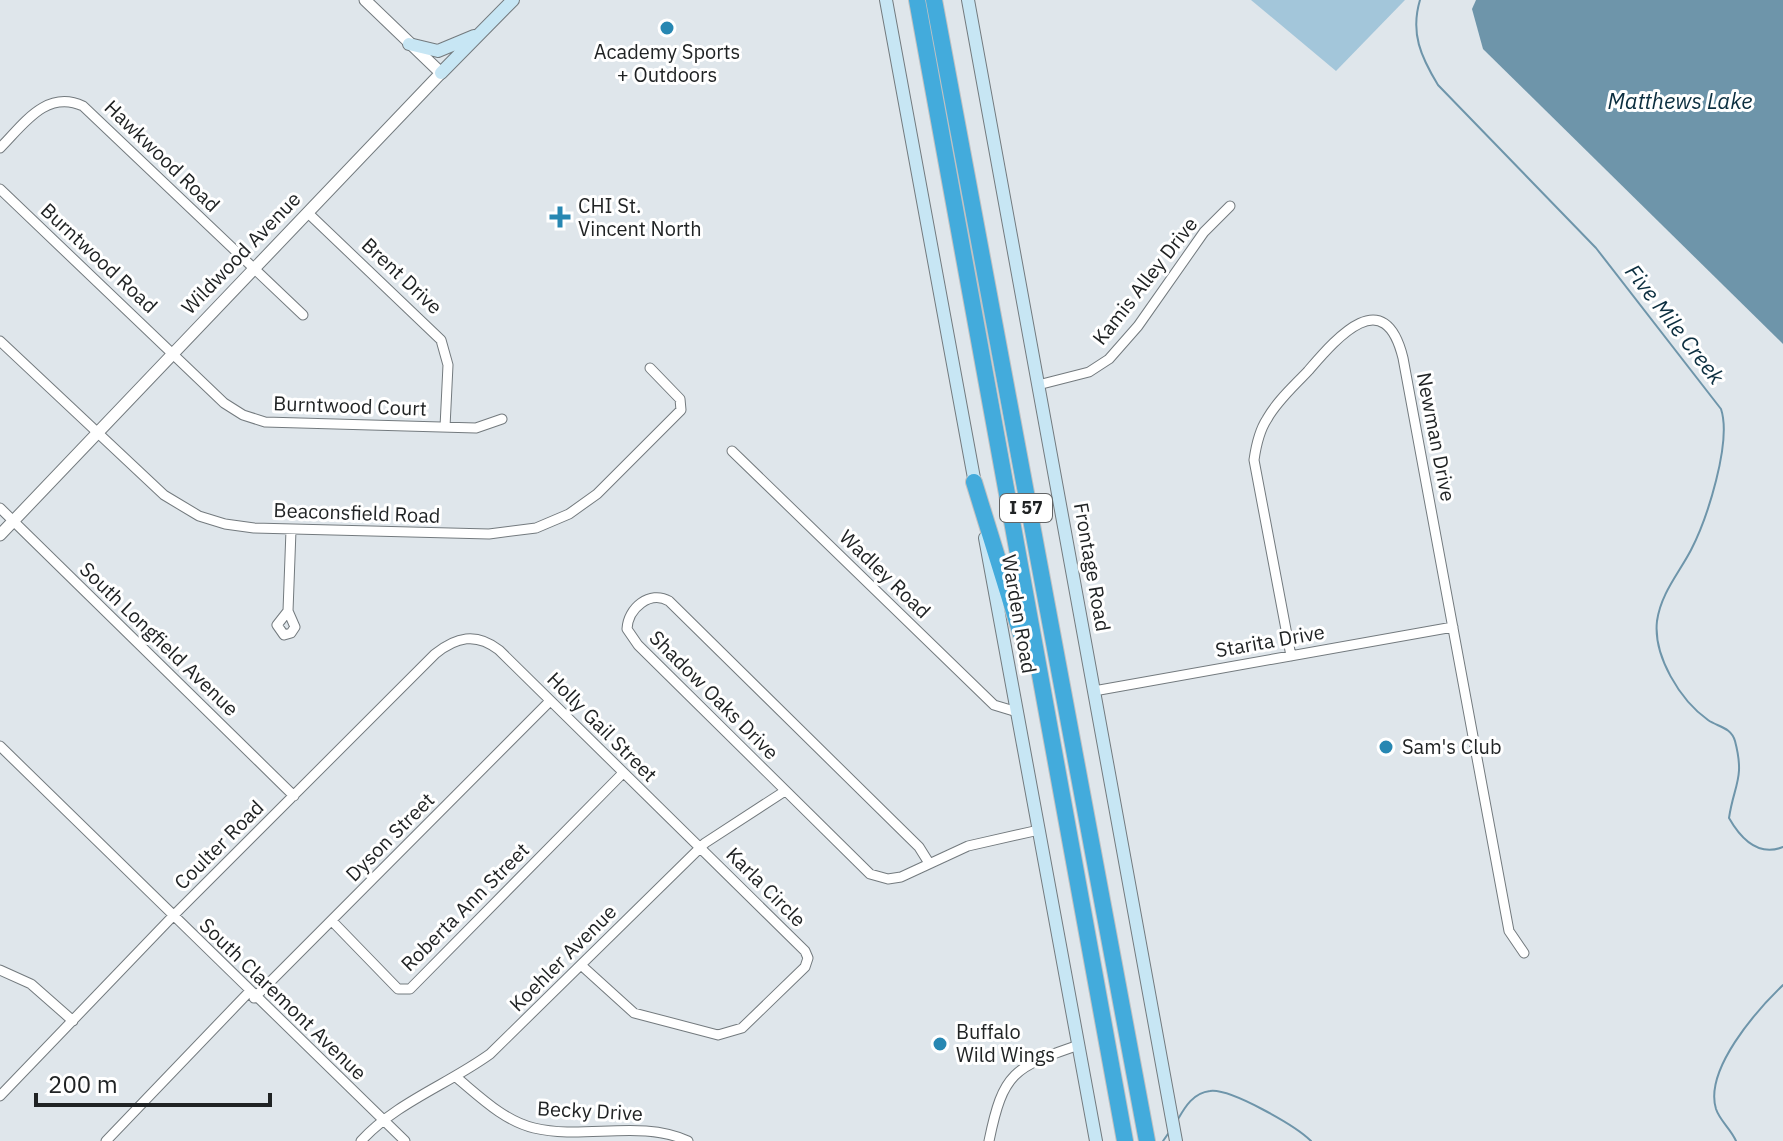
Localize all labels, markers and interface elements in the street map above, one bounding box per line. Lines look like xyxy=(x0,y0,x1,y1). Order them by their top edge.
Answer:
marker: Academy Sports + Outdoors xyxy=(658,19,676,37)
place label: Academy Sports + Outdoors xyxy=(594,38,740,88)
water label: Matthews Lake xyxy=(1608,86,1752,115)
street label: Hawkwood Road xyxy=(99,94,226,218)
street label: Wildwood Avenue xyxy=(175,185,306,320)
place label: CHI St. Vincent North xyxy=(578,192,702,242)
street label: Burntwood Road xyxy=(35,197,163,319)
marker: CHI St. Vincent North xyxy=(549,206,571,228)
street label: Kamis Alley Drive xyxy=(1086,211,1203,350)
street label: Brent Drive xyxy=(356,231,448,320)
water label: Five Mile Creek xyxy=(1619,258,1732,390)
street label: Newman Drive xyxy=(1411,370,1462,504)
street label: Burntwood Court xyxy=(273,389,427,422)
road number: I 57 xyxy=(1000,494,1052,522)
street label: Beaconsfield Road xyxy=(273,496,441,529)
street label: Frontage Road xyxy=(1068,500,1117,633)
street label: Wadley Road xyxy=(834,523,937,624)
street label: Warden Road xyxy=(996,552,1043,675)
street label: South Longfield Avenue xyxy=(74,556,245,722)
street label: Starita Drive xyxy=(1213,618,1327,663)
street label: Shadow Oaks Drive xyxy=(644,624,785,765)
street label: Holly Gail Street xyxy=(541,666,663,788)
place label: Sam's Club xyxy=(1402,733,1502,760)
marker: Sam's Club xyxy=(1377,738,1395,756)
street label: Dyson Street xyxy=(339,786,440,887)
street label: Coulter Road xyxy=(168,794,269,895)
street label: Roberta Ann Street xyxy=(395,837,535,977)
street label: Karla Circle xyxy=(721,841,812,932)
street label: Koehler Avenue xyxy=(503,898,622,1017)
street label: South Claremont Avenue xyxy=(194,912,373,1086)
place label: Buffalo Wild Wings xyxy=(956,1018,1055,1068)
marker: Buffalo Wild Wings xyxy=(931,1035,949,1053)
scale bar xyxy=(36,1057,270,1107)
text: 200 m xyxy=(48,1068,118,1100)
street label: Becky Drive xyxy=(537,1094,644,1127)

